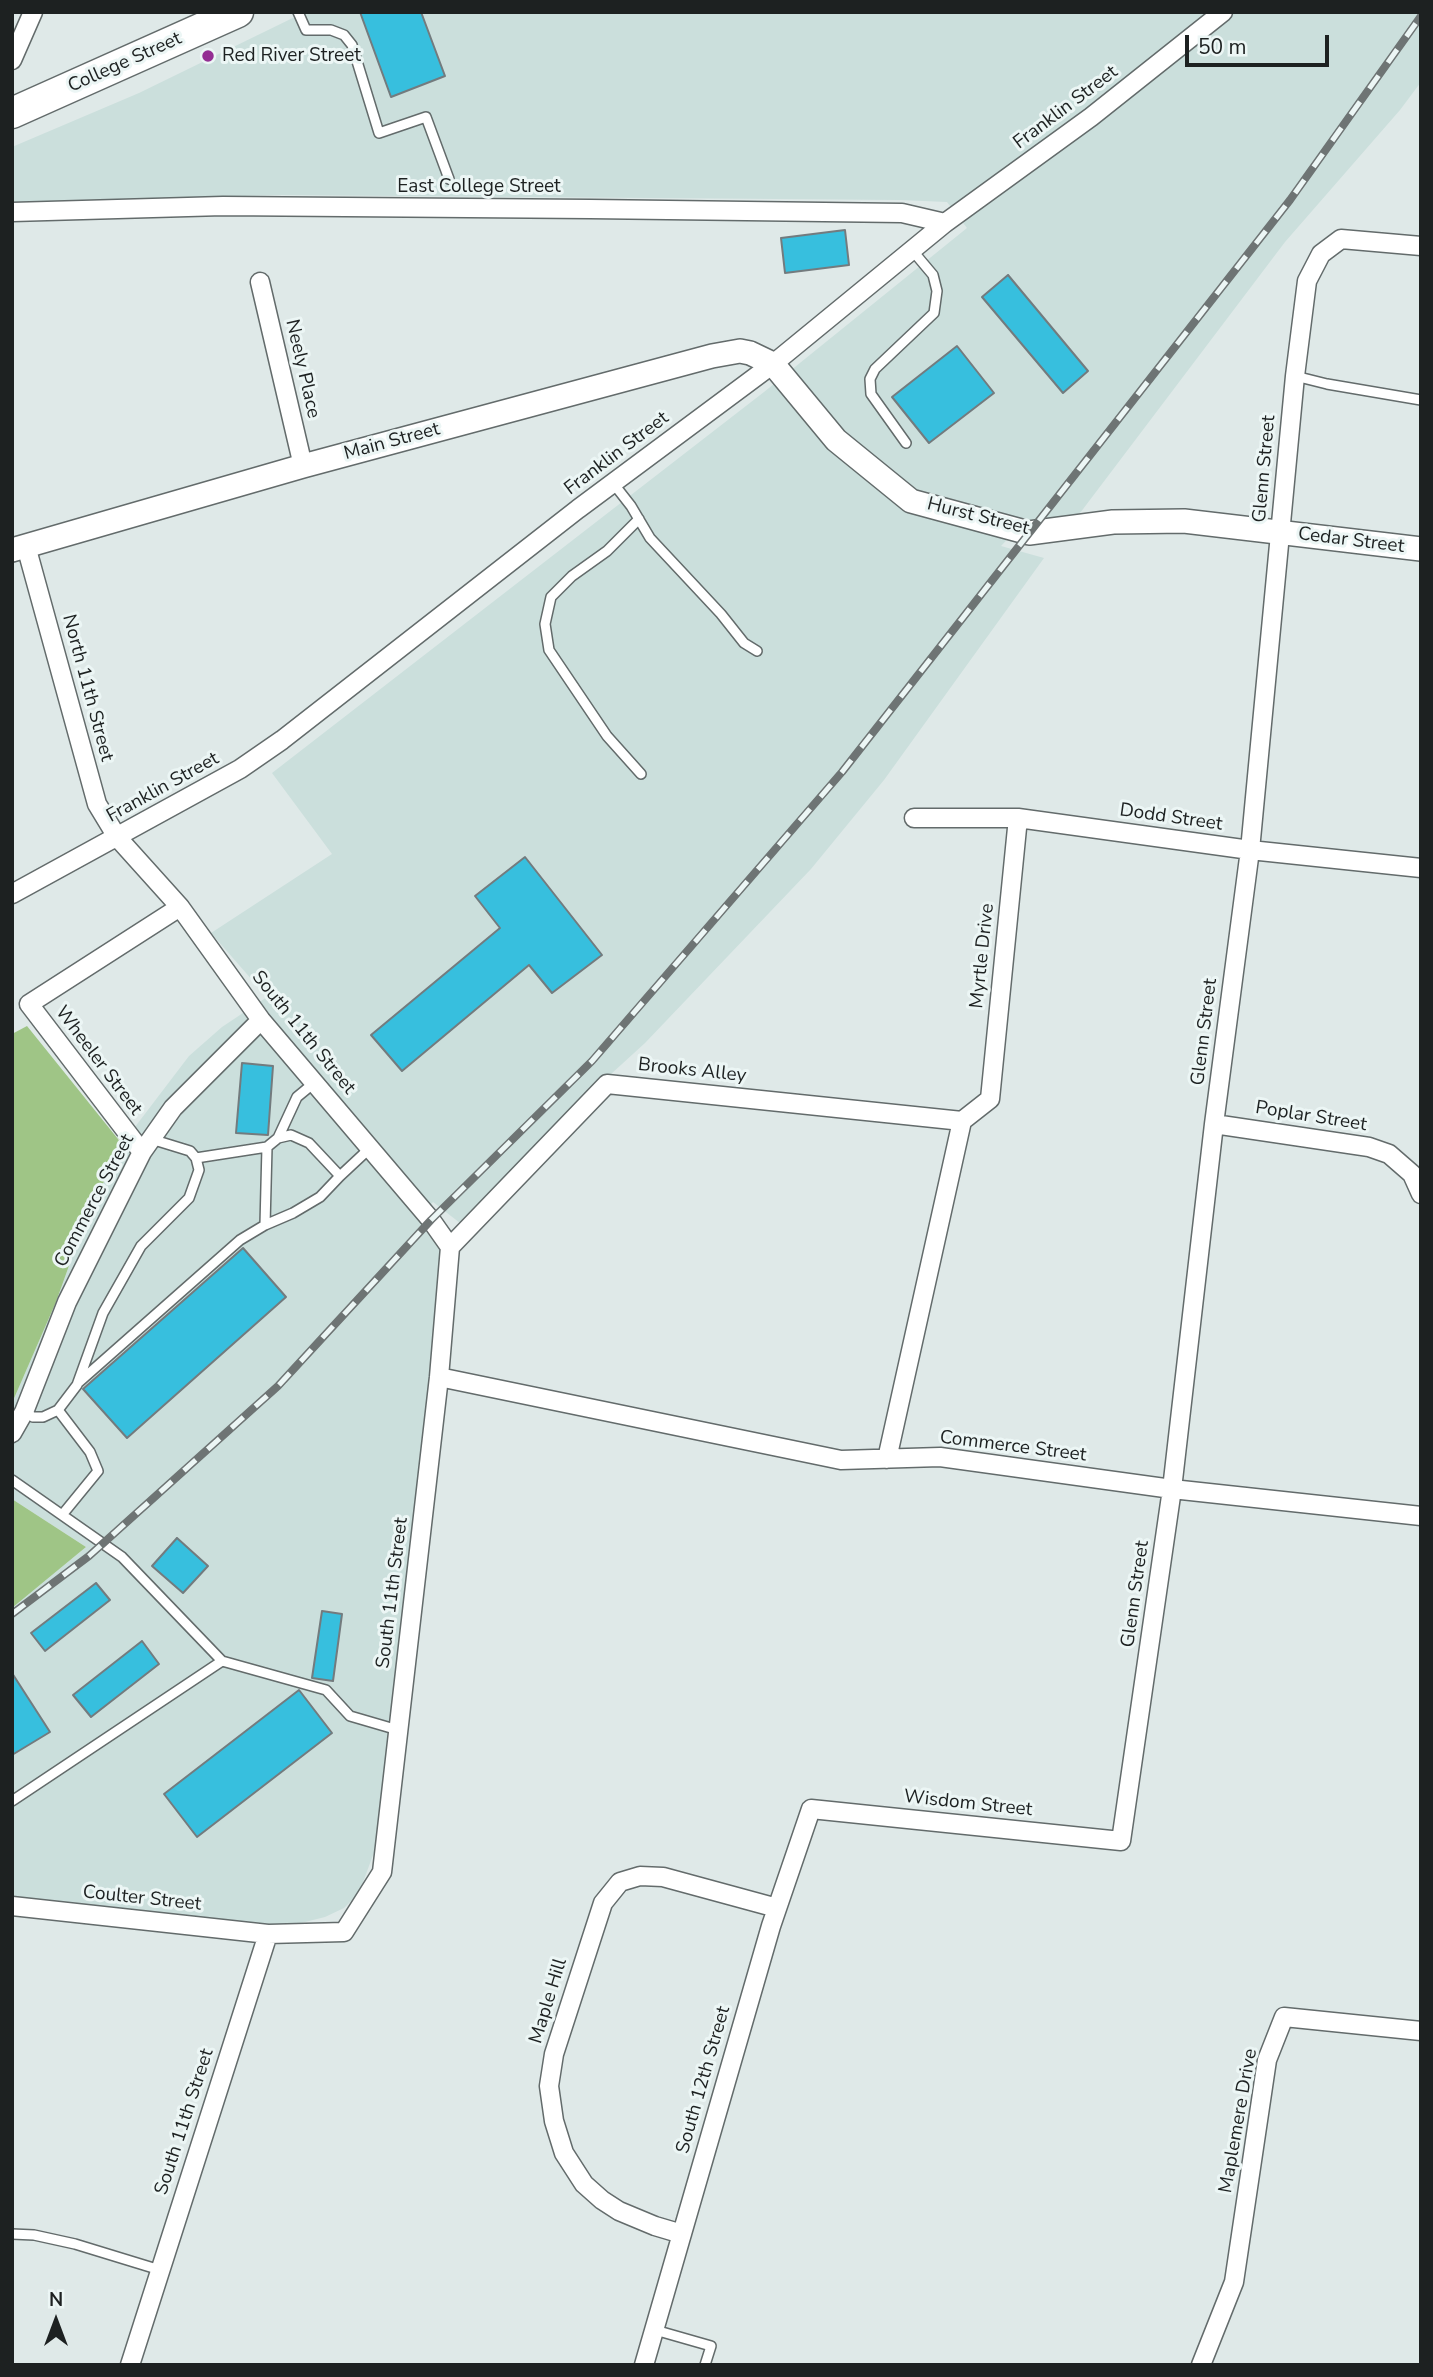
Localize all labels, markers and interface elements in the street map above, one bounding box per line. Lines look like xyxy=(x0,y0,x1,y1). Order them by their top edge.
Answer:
scale bar xyxy=(1188,21,1332,65)
street label: College Street xyxy=(65,28,185,98)
text: 50 m xyxy=(1198,33,1247,61)
place label: Red River Street xyxy=(222,45,361,67)
marker: Red River Street xyxy=(200,48,216,64)
street label: Franklin Street xyxy=(1009,61,1123,155)
street label: East College Street xyxy=(397,176,561,198)
street label: Neely Place xyxy=(280,317,324,421)
street label: Franklin Street xyxy=(560,407,674,501)
street label: Glenn Street xyxy=(1249,414,1281,524)
street label: Main Street xyxy=(342,418,442,466)
street label: Hurst Street xyxy=(925,493,1031,541)
street label: Cedar Street xyxy=(1297,523,1405,559)
street label: North 11th Street xyxy=(56,612,118,764)
street label: Franklin Street xyxy=(103,748,223,828)
street label: Dodd Street xyxy=(1118,800,1224,836)
street label: Myrtle Drive xyxy=(966,902,1000,1010)
street label: South 11th Street xyxy=(246,967,360,1099)
street label: Glenn Street xyxy=(1187,977,1223,1087)
street label: Wheeler Street xyxy=(49,1002,147,1120)
street label: Brooks Alley xyxy=(637,1054,747,1088)
street label: Poplar Street xyxy=(1254,1097,1368,1137)
street label: Commerce Street xyxy=(50,1131,140,1271)
street label: Commerce Street xyxy=(938,1427,1088,1467)
street label: South 11th Street xyxy=(372,1516,414,1670)
street label: Glenn Street xyxy=(1117,1539,1155,1649)
street label: Wisdom Street xyxy=(903,1786,1033,1822)
street label: Coulter Street xyxy=(82,1881,202,1917)
street label: Maple Hill xyxy=(525,1956,573,2046)
street label: South 12th Street xyxy=(672,2004,736,2156)
street label: South 11th Street xyxy=(151,2046,219,2198)
street label: Maplemere Drive xyxy=(1215,2047,1263,2195)
north arrow xyxy=(21,2286,91,2356)
text: N xyxy=(49,2287,63,2313)

